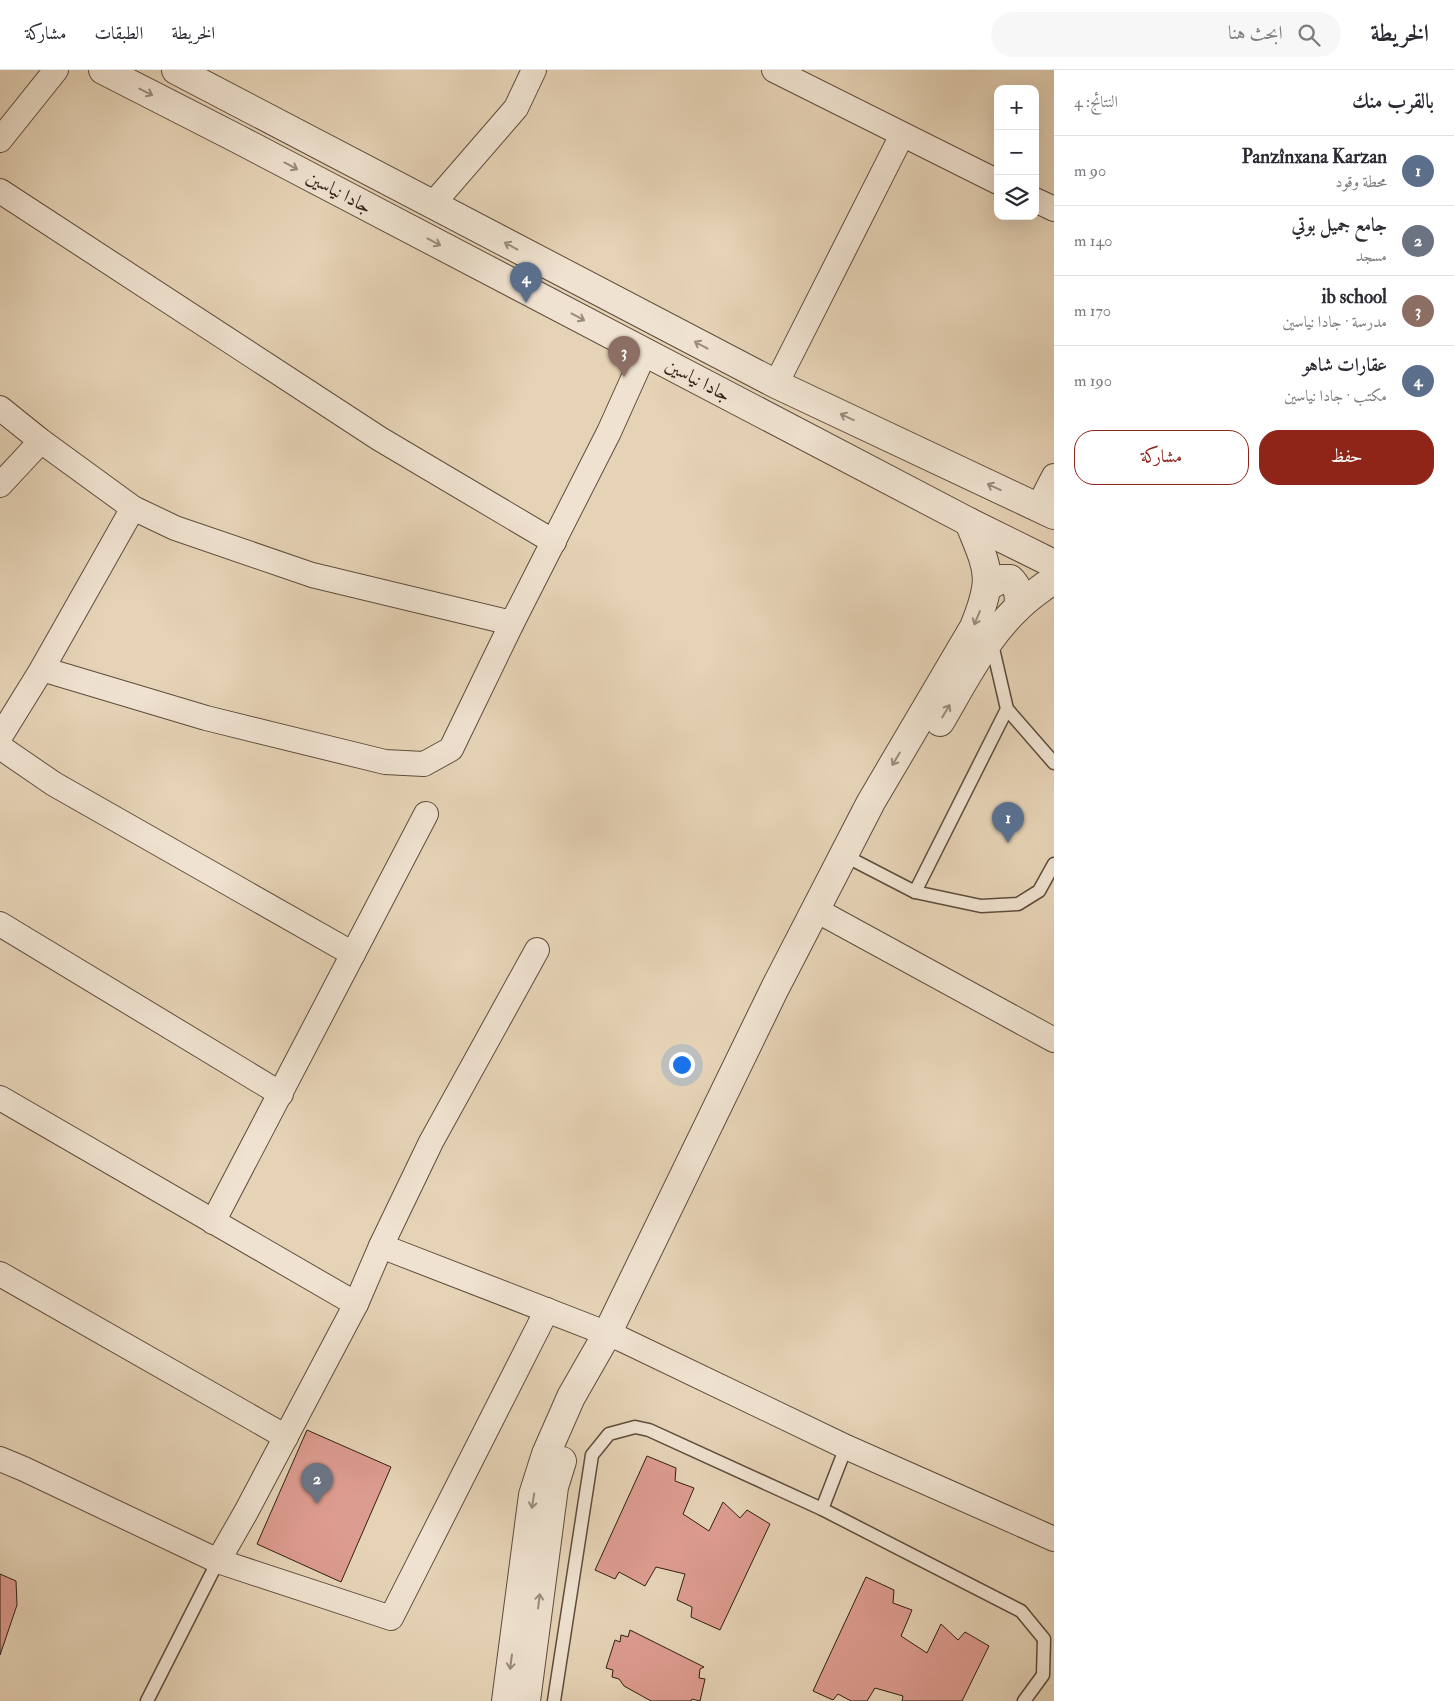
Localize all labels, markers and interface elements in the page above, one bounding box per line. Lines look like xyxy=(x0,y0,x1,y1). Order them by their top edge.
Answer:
search box xyxy=(991,12,1341,57)
text: الخريطة xyxy=(1371,18,1429,49)
text: ابحث هنا xyxy=(1228,21,1283,45)
icon: search xyxy=(1295,21,1323,49)
text: مشاركة xyxy=(25,22,66,45)
text: الطبقات xyxy=(94,22,143,45)
text: الخريطة xyxy=(171,22,215,45)
map controls xyxy=(994,85,1039,220)
button: + xyxy=(994,85,1039,130)
one-way arrow xyxy=(138,88,153,97)
text: بالقرب منك xyxy=(1352,88,1434,115)
text: النتائج: 4 xyxy=(1074,92,1118,112)
button: − xyxy=(994,130,1039,175)
text: Panzînxana Karzan xyxy=(1242,145,1387,169)
one-way arrow xyxy=(283,161,298,171)
text: 90 m xyxy=(1074,161,1106,181)
text: 1 xyxy=(1415,161,1421,181)
street label: جادا نیاسین xyxy=(302,165,376,219)
text: محطة وقود xyxy=(1335,172,1387,192)
button: layers xyxy=(994,175,1039,220)
text: جامع جميل بوتي xyxy=(1292,213,1387,237)
text: 140 m xyxy=(1074,231,1112,251)
text: 2 xyxy=(1414,231,1422,251)
one-way arrow xyxy=(427,237,442,247)
one-way arrow xyxy=(503,241,518,251)
text: مسجد xyxy=(1356,246,1387,266)
pin: 4 xyxy=(510,262,542,303)
text: ib school xyxy=(1321,285,1387,309)
text: 170 m xyxy=(1074,301,1111,321)
text: 3 xyxy=(1415,301,1421,321)
text: مدرسة · جادا نیاسین xyxy=(1282,312,1387,332)
one-way arrow xyxy=(571,313,585,323)
pin: 3 xyxy=(608,336,640,377)
one-way arrow xyxy=(694,340,709,350)
street label: جادا نیاسین xyxy=(661,353,735,407)
text: عقارات شاهو xyxy=(1303,353,1387,377)
text: 190 m xyxy=(1074,371,1112,391)
text: 4 xyxy=(1414,371,1422,391)
text: مكتب · جادا نیاسین xyxy=(1284,386,1387,406)
one-way arrow xyxy=(840,412,855,422)
button: مشاركة xyxy=(1074,430,1249,485)
button: حفظ xyxy=(1259,430,1434,485)
one-way arrow xyxy=(987,481,1002,491)
one-way arrow xyxy=(972,610,982,625)
one-way arrow xyxy=(941,705,951,719)
one-way arrow xyxy=(891,751,901,765)
pin: 1 xyxy=(992,802,1024,843)
your location xyxy=(669,1052,695,1078)
pin: 2 xyxy=(301,1463,333,1504)
one-way arrow xyxy=(527,1492,537,1508)
one-way arrow xyxy=(534,1593,544,1609)
one-way arrow xyxy=(506,1653,516,1669)

